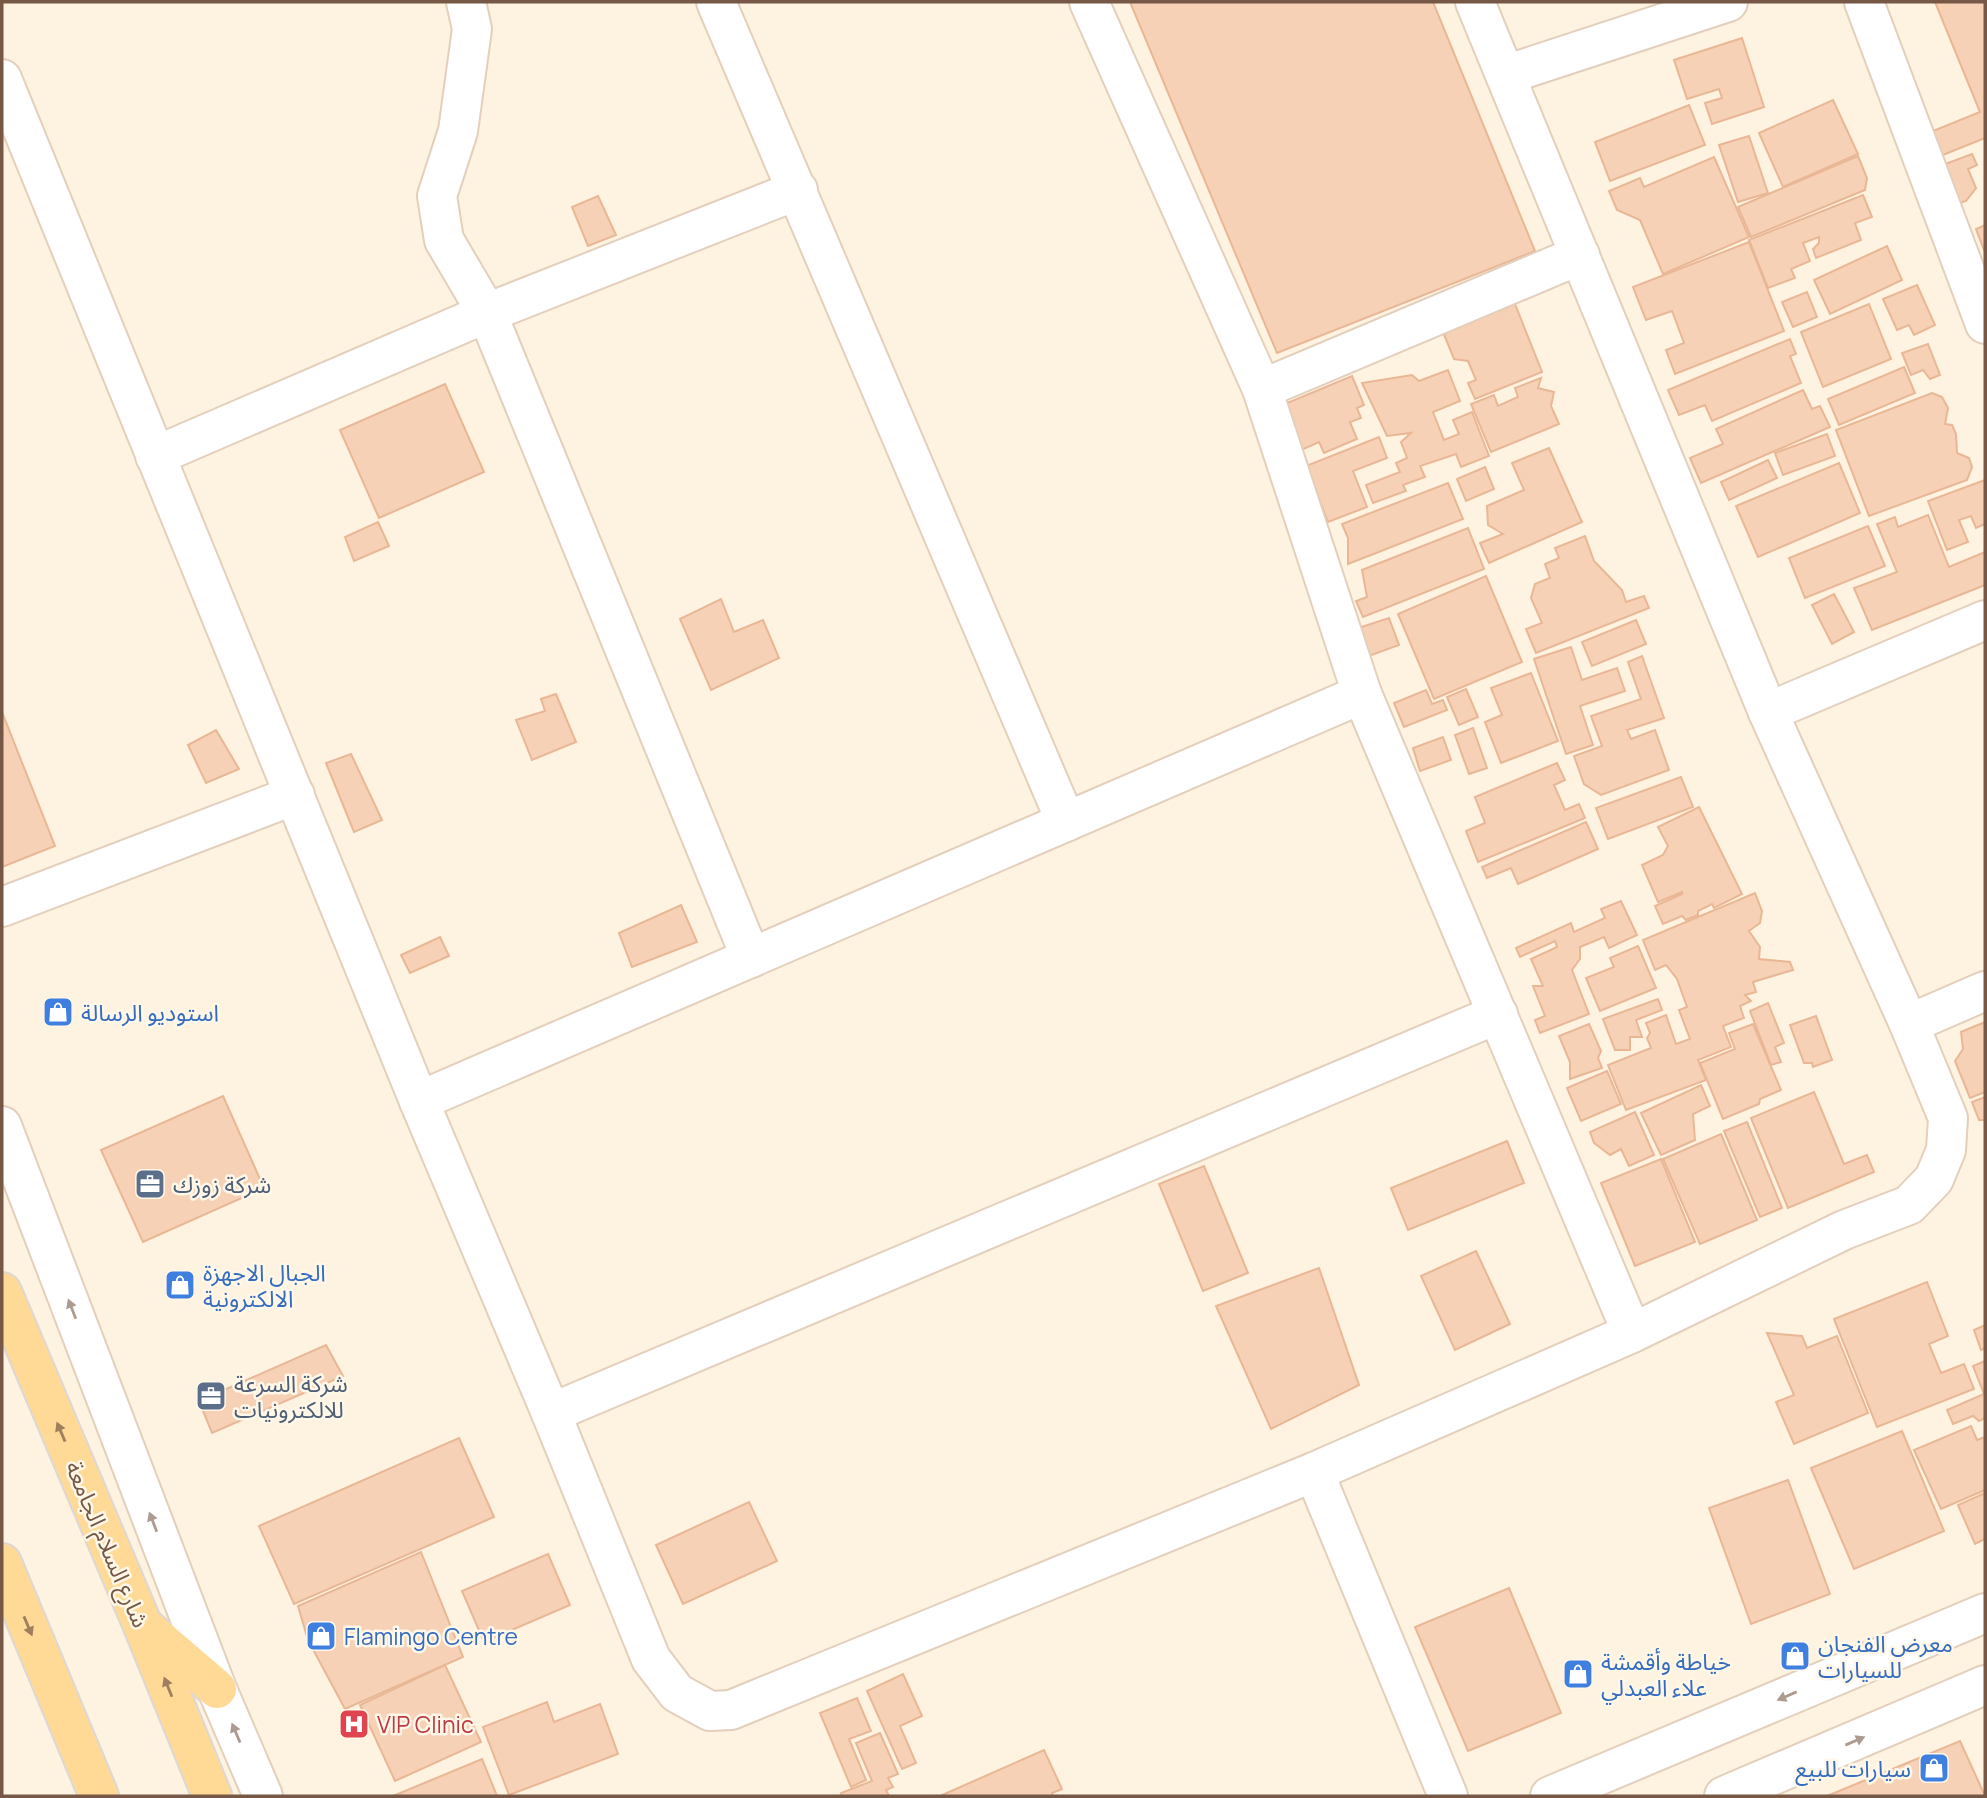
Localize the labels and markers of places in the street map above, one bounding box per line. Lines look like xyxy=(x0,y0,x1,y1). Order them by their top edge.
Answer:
shop icon: استوديو الرسالة xyxy=(41,995,75,1029)
place label: استوديو الرسالة xyxy=(81,996,219,1028)
office icon: شركة زوزك xyxy=(133,1167,167,1201)
place label: شركة زوزك xyxy=(173,1168,271,1200)
place label: الجبال الاجهزة الالكترونية xyxy=(203,1256,326,1314)
shop icon: الجبال الاجهزة الالكترونية xyxy=(163,1268,197,1302)
place label: شركة السرعة للالكترونيات xyxy=(234,1367,348,1425)
office icon: شركة السرعة للالكترونيات xyxy=(194,1379,228,1413)
shop icon: Flamingo Centre xyxy=(304,1619,338,1653)
place label: Flamingo Centre xyxy=(344,1620,518,1652)
place label: معرض الفنجان للسيارات xyxy=(1818,1627,1953,1685)
shop icon: معرض الفنجان للسيارات xyxy=(1778,1639,1812,1673)
place label: خياطة وأقمشة علاء العبدلي xyxy=(1601,1645,1731,1705)
shop icon: خياطة وأقمشة علاء العبدلي xyxy=(1561,1657,1595,1691)
hospital icon: VIP Clinic xyxy=(337,1707,371,1741)
place label: VIP Clinic xyxy=(377,1708,474,1740)
shop icon: سيارات للبيع xyxy=(1917,1751,1951,1785)
place label: سيارات للبيع xyxy=(1795,1752,1911,1786)

